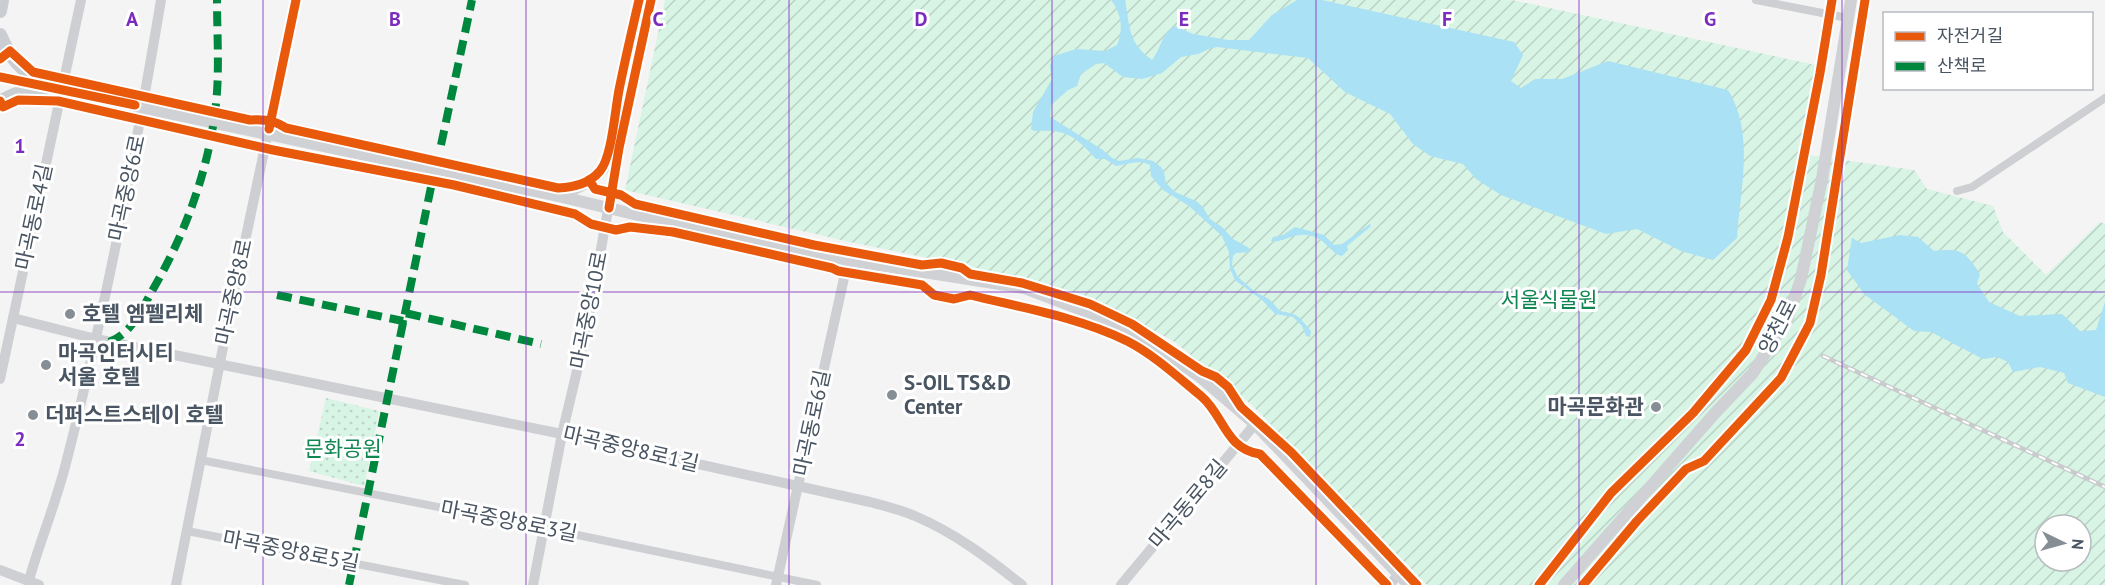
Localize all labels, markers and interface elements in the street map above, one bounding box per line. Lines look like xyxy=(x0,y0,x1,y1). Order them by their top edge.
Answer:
text: A xyxy=(126,6,139,32)
text: B xyxy=(389,6,401,32)
text: C xyxy=(652,6,664,32)
text: D xyxy=(915,6,928,32)
text: E xyxy=(1179,6,1189,32)
text: F xyxy=(1442,6,1452,32)
text: G xyxy=(1704,6,1716,32)
legend xyxy=(1883,12,2093,90)
text: 자전거길 xyxy=(1937,24,2003,47)
text: 산책로 xyxy=(1937,54,1987,77)
street label: 마곡중앙6로 xyxy=(102,132,151,244)
text: 1 xyxy=(14,133,26,159)
street label: 마곡동로4길 xyxy=(9,161,58,273)
street label: 마곡중앙8로 xyxy=(209,236,258,348)
street label: 마곡중앙10로 xyxy=(564,249,613,371)
park label: 서울식물원 xyxy=(1501,286,1597,313)
street label: 양천로 xyxy=(1752,295,1803,359)
place label: 호텔 엠펠리체 xyxy=(82,300,203,327)
marker: 호텔 엠펠리체 xyxy=(63,307,77,321)
place label: 마곡인터시티 서울 호텔 xyxy=(58,339,174,390)
marker: 마곡인터시티 서울 호텔 xyxy=(39,358,53,372)
street label: 마곡동로6길 xyxy=(787,367,836,479)
place label: S-OIL TS&D Center xyxy=(904,369,1011,420)
marker: S-OIL TS&D Center xyxy=(885,388,899,402)
place label: 마곡문화관 xyxy=(1547,393,1644,420)
marker: 마곡문화관 xyxy=(1649,400,1663,414)
place label: 더퍼스트스테이 호텔 xyxy=(45,401,224,428)
marker: 더퍼스트스테이 호텔 xyxy=(26,408,40,422)
street label: 마곡중앙8로1길 xyxy=(560,420,702,477)
text: 2 xyxy=(14,426,26,452)
park label: 문화공원 xyxy=(304,435,382,462)
street label: 마곡동로8길 xyxy=(1143,454,1233,554)
street label: 마곡중앙8로3길 xyxy=(438,494,580,547)
north arrow xyxy=(2033,513,2093,573)
street label: 마곡중앙8로5길 xyxy=(220,524,362,577)
text: N xyxy=(2068,538,2088,550)

